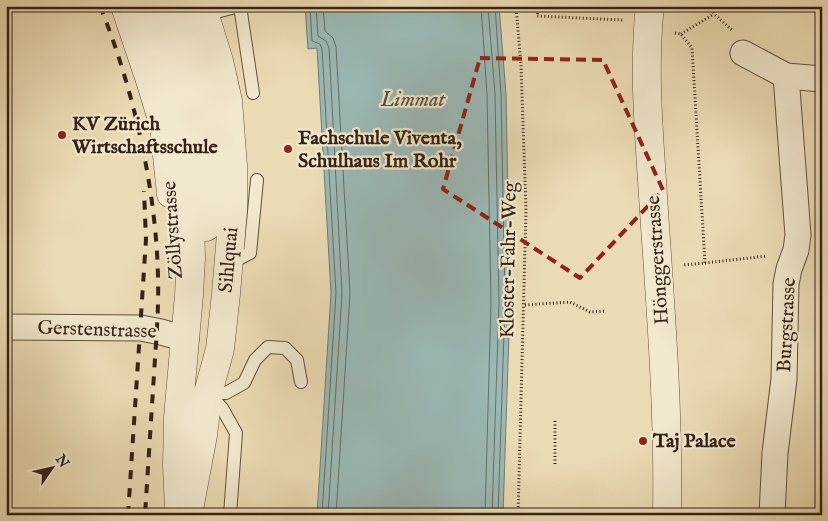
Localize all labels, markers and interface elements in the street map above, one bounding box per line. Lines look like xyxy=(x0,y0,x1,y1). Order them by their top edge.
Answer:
water label: Limmat xyxy=(380,87,447,114)
place label: KV Zürich Wirtschaftsschule xyxy=(71,112,219,160)
place label: Fachschule Viventa, Schulhaus Im Rohr xyxy=(298,126,462,174)
marker: KV Zürich Wirtschaftsschule xyxy=(56,129,68,141)
marker: Fachschule Viventa, Schulhaus Im Rohr xyxy=(282,143,294,155)
street label: Zöllystrasse xyxy=(157,180,189,280)
street label: Kloster-Fahr-Weg xyxy=(495,180,523,339)
street label: Hönggerstrasse xyxy=(641,194,675,326)
street label: Sihlquai xyxy=(214,226,244,294)
street label: Burgstrasse xyxy=(772,277,802,373)
street label: Gerstenstrasse xyxy=(37,315,157,345)
place label: Taj Palace xyxy=(652,429,737,454)
marker: Taj Palace xyxy=(637,435,649,447)
north arrow xyxy=(28,444,78,494)
text: N xyxy=(51,450,73,471)

